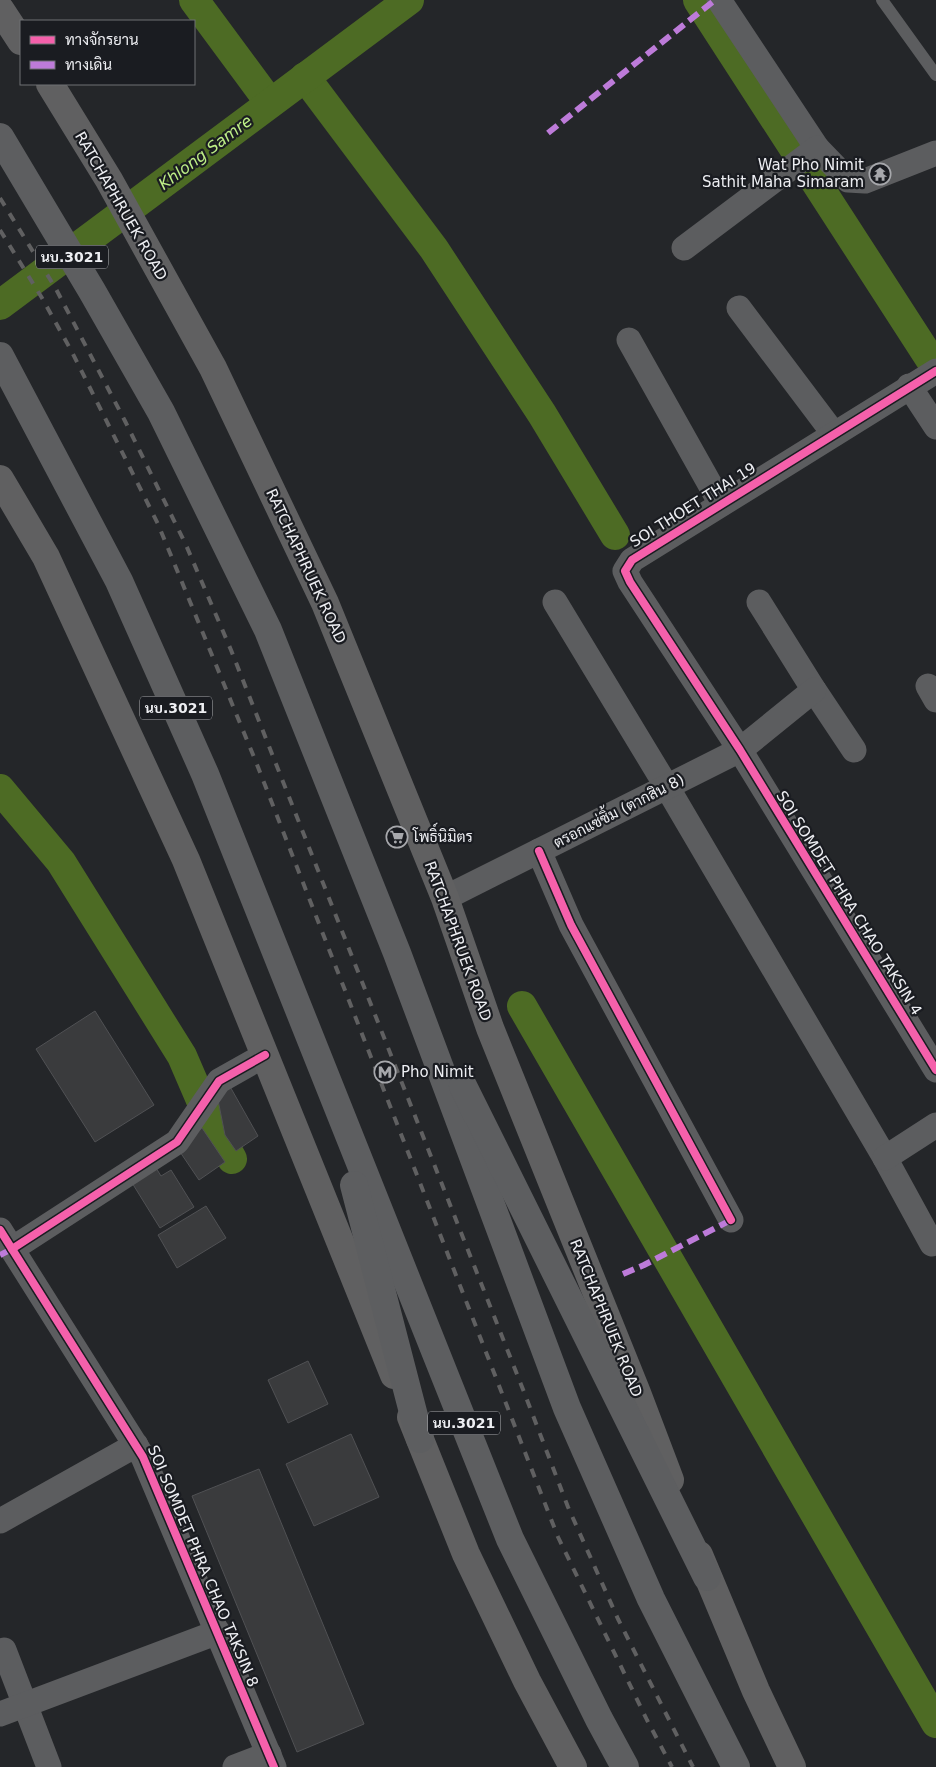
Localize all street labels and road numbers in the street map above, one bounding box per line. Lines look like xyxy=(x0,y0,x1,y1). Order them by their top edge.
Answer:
street label: RATCHAPHRUEK ROAD xyxy=(71,128,171,284)
road number: นบ.3021 xyxy=(36,246,108,268)
street label: SOI THOET THAI 19 xyxy=(627,459,759,551)
street label: RATCHAPHRUEK ROAD xyxy=(262,486,350,646)
road number: นบ.3021 xyxy=(140,696,212,720)
street label: ตรอกแซ่ซิ้ม (ตากสิน 8) xyxy=(548,766,687,852)
street label: SOI SOMDET PHRA CHAO TAKSIN 4 xyxy=(772,788,926,1018)
street label: RATCHAPHRUEK ROAD xyxy=(421,859,495,1023)
street label: RATCHAPHRUEK ROAD xyxy=(566,1236,646,1400)
road number: นบ.3021 xyxy=(428,1412,500,1435)
street label: SOI SOMDET PHRA CHAO TAKSIN 8 xyxy=(144,1442,262,1690)

